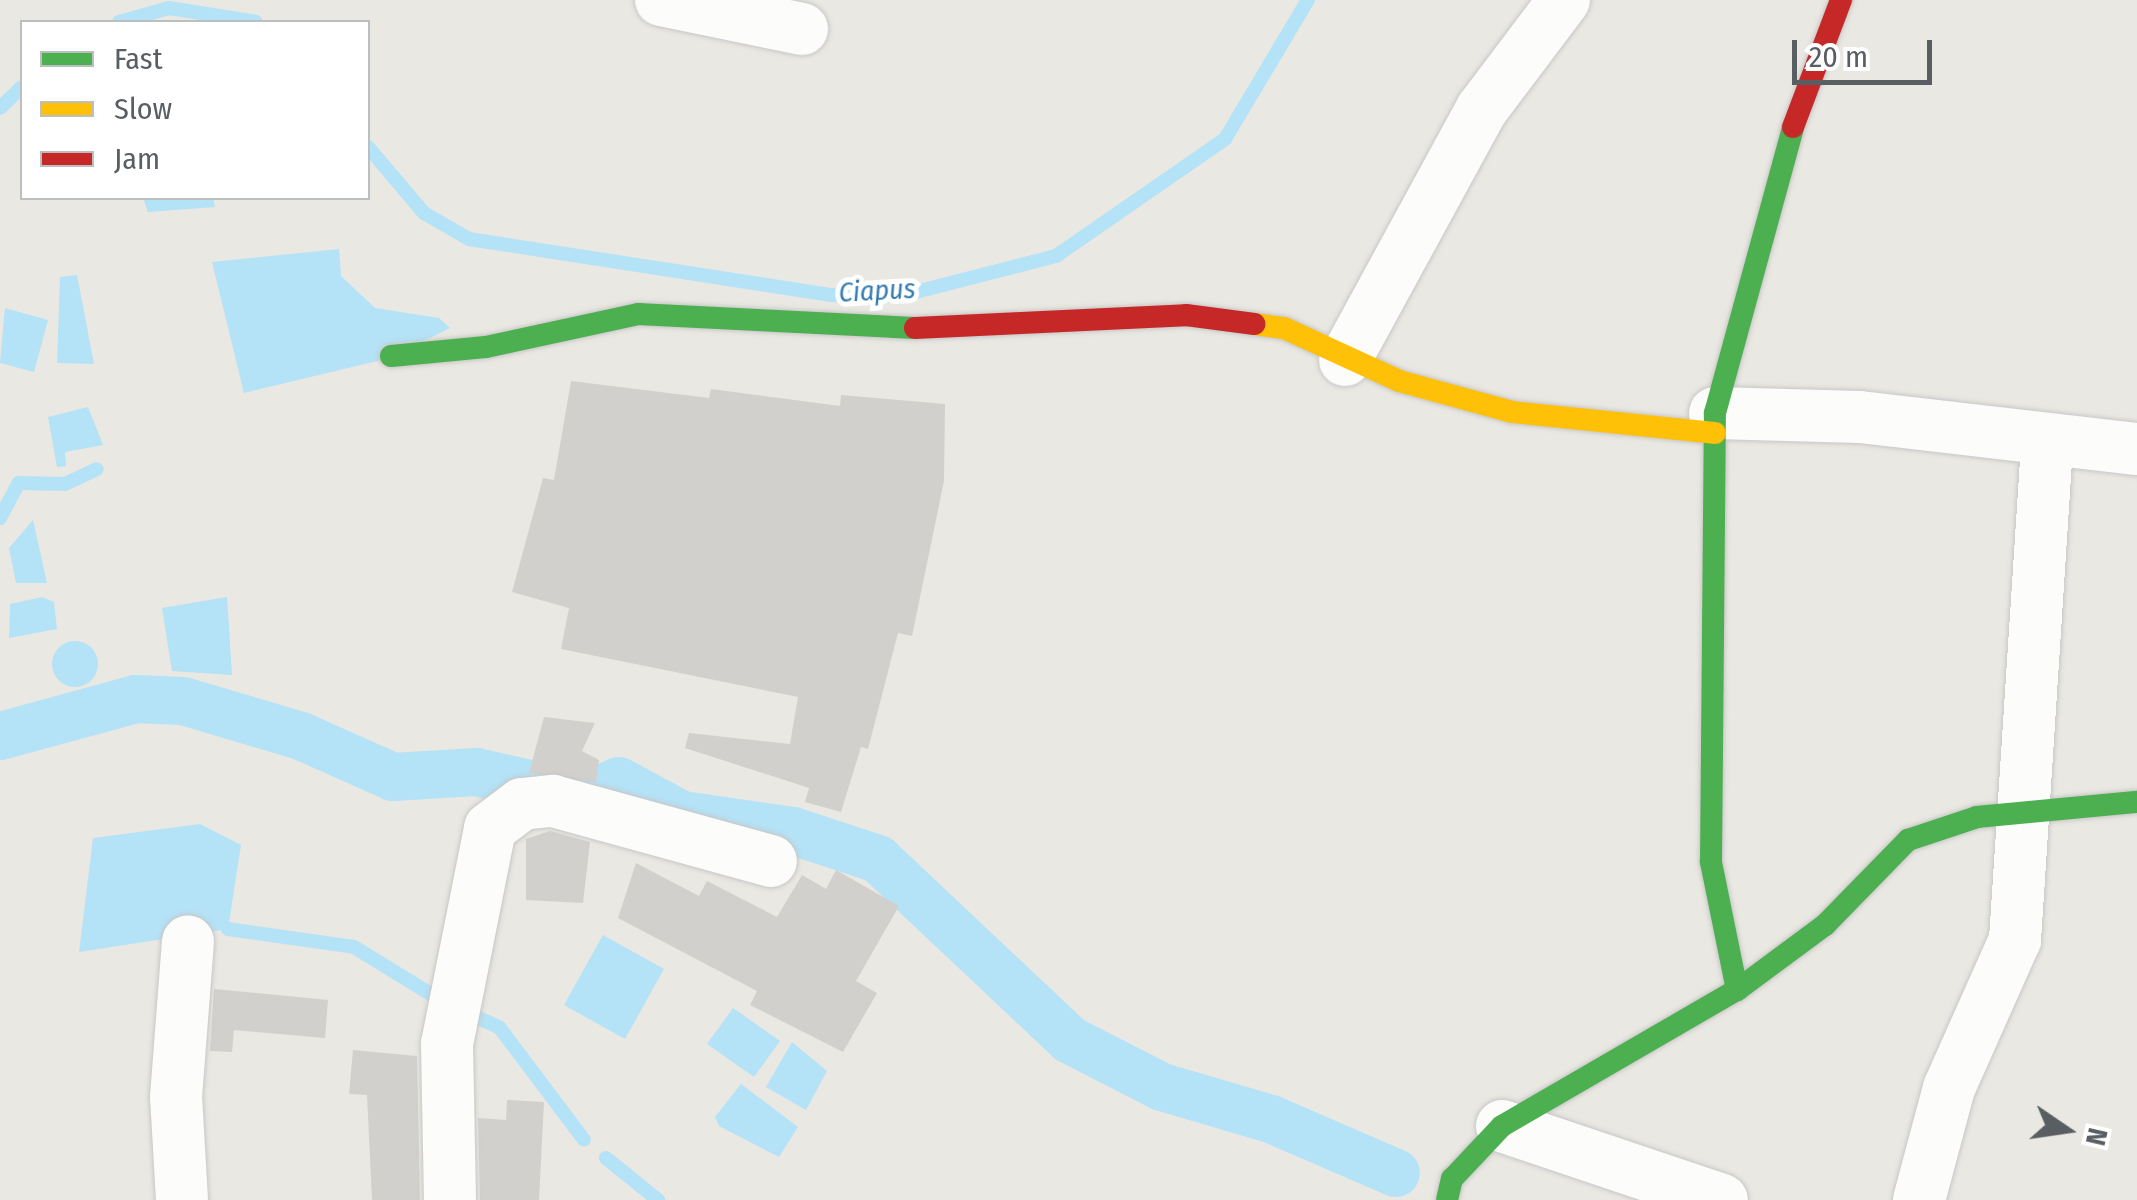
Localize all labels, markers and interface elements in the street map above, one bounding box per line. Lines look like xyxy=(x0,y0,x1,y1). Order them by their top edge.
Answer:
legend xyxy=(20,20,370,200)
scale bar xyxy=(1797,20,1937,82)
text: 20 m xyxy=(1809,39,1868,75)
text: Fast xyxy=(114,41,162,77)
text: Slow xyxy=(114,91,172,127)
text: Jam xyxy=(114,141,160,177)
water label: Ciapus xyxy=(838,272,916,310)
north arrow xyxy=(2017,1080,2117,1180)
text: N xyxy=(2079,1125,2115,1149)

